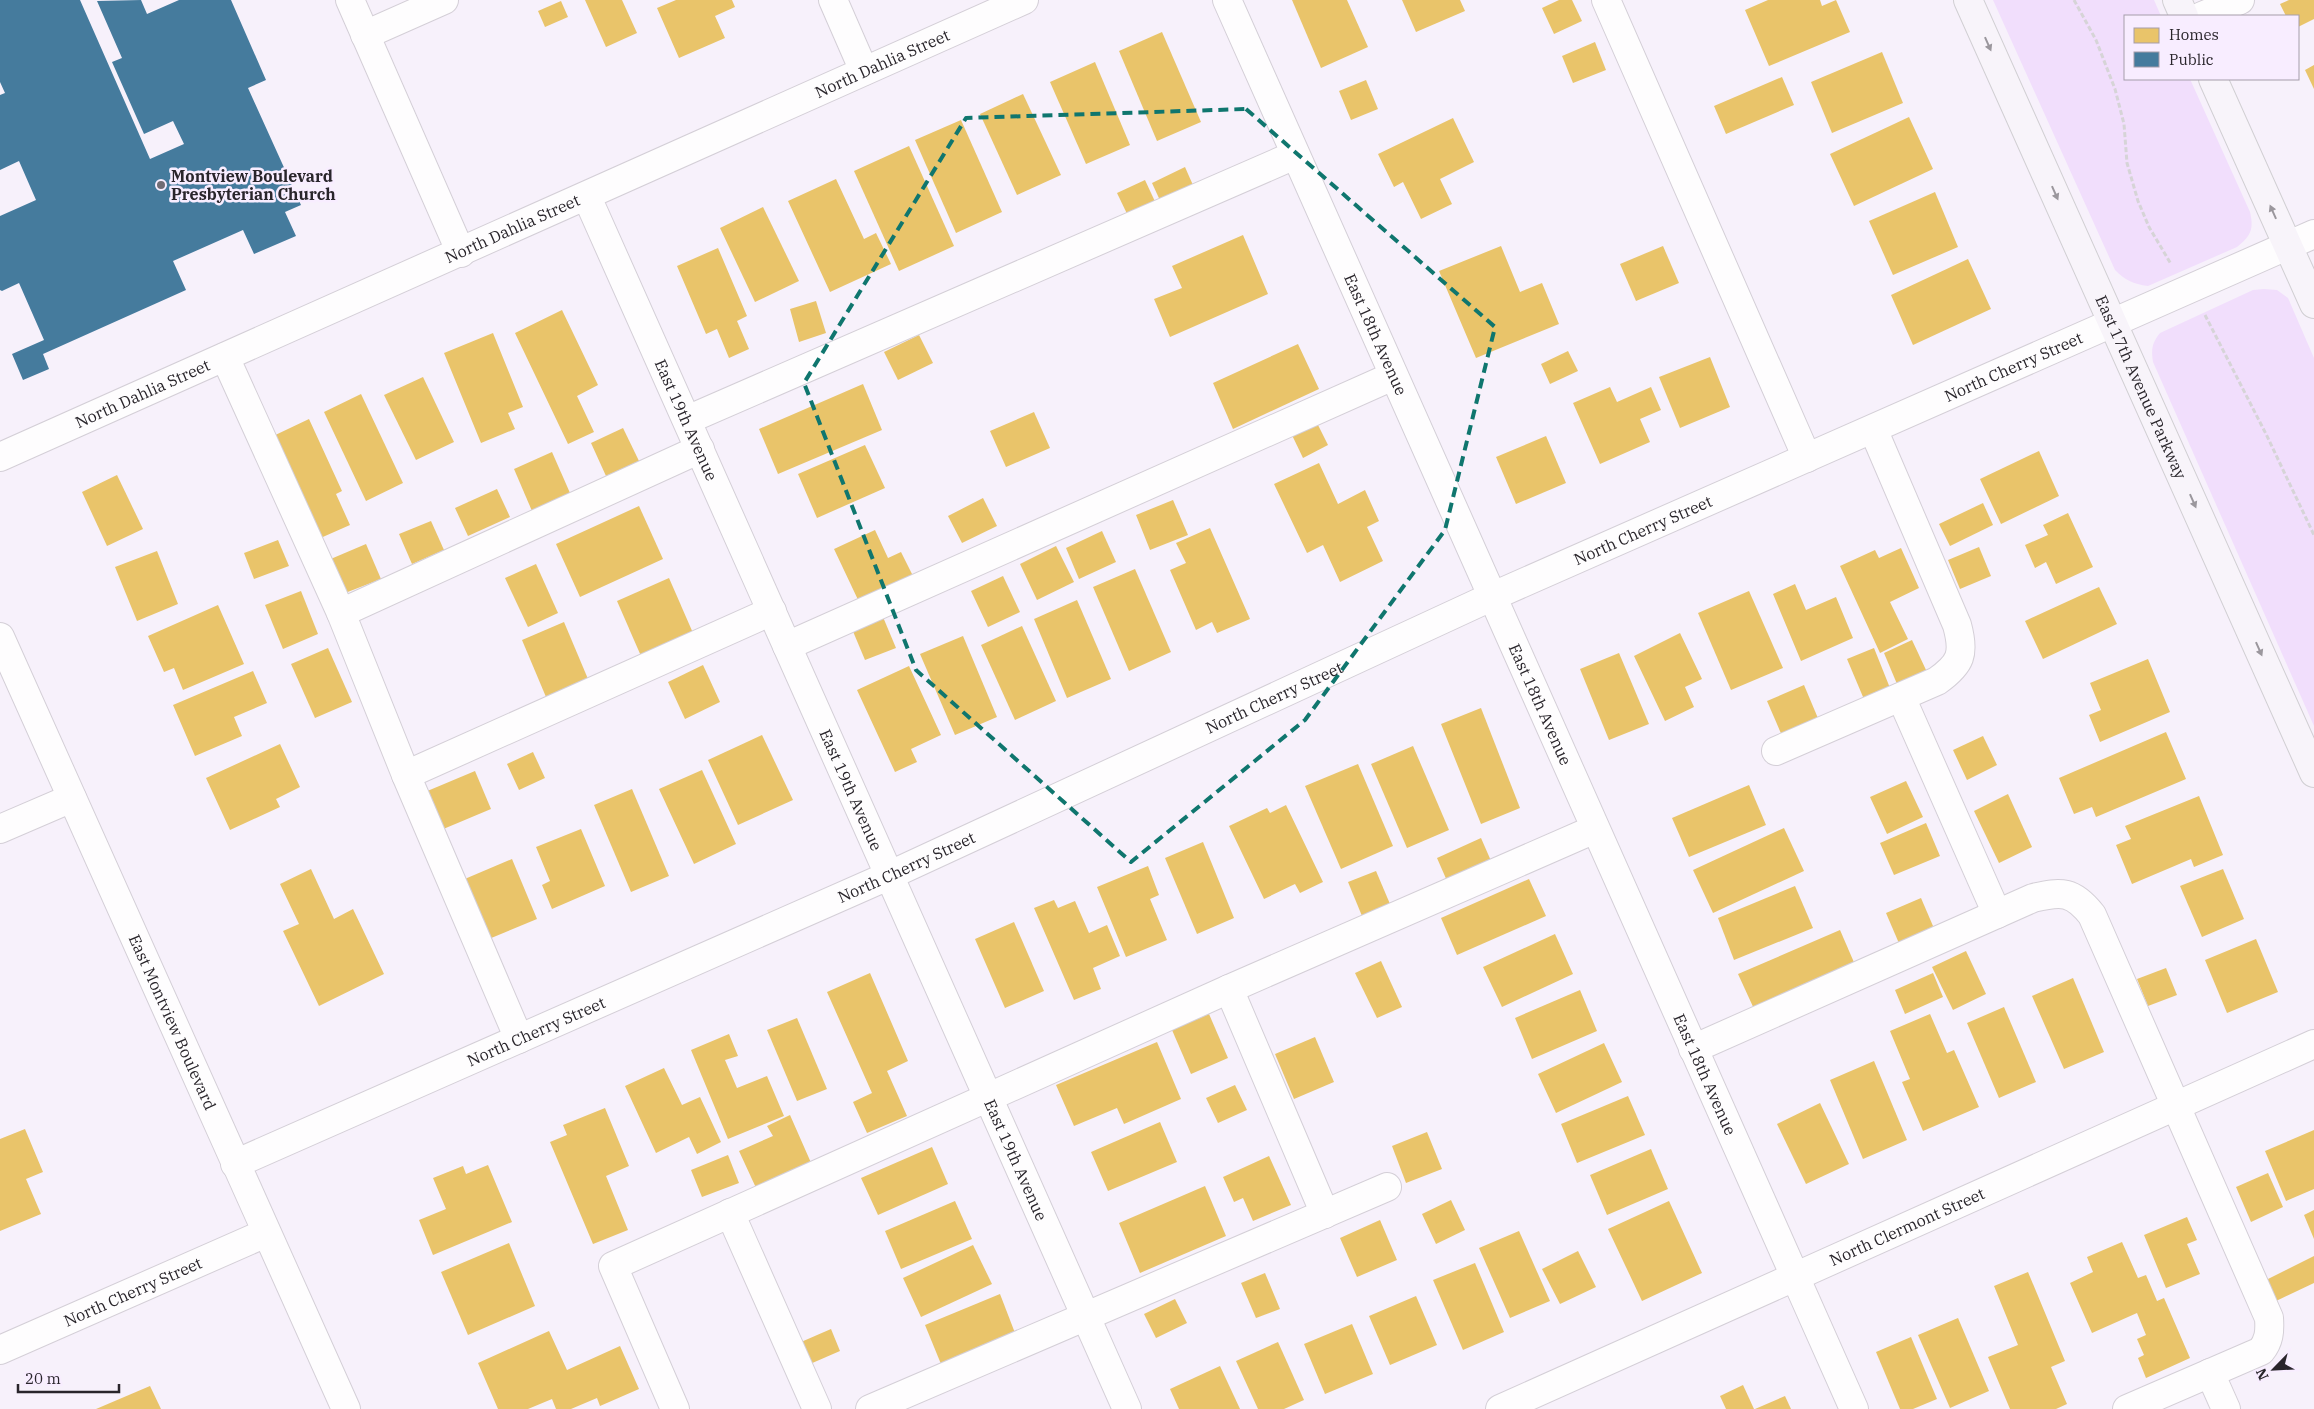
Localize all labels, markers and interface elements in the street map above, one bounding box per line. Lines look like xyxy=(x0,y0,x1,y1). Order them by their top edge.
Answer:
legend xyxy=(2124,15,2299,80)
street label: North Dahlia Street xyxy=(812,24,953,102)
text: Homes xyxy=(2169,25,2219,44)
one-way arrow xyxy=(1985,37,1993,51)
text: Public xyxy=(2169,50,2214,69)
place label: Montview Boulevard Presbyterian Church xyxy=(171,166,336,204)
marker: Montview Boulevard Presbyterian Church xyxy=(155,179,167,191)
one-way arrow xyxy=(2051,186,2059,200)
street label: North Dahlia Street xyxy=(442,189,583,267)
one-way arrow xyxy=(2268,205,2276,219)
street label: East 18th Avenue xyxy=(1340,271,1412,398)
street label: East 17th Avenue Parkway xyxy=(2091,292,2191,482)
street label: North Cherry Street xyxy=(1941,327,2086,406)
street label: North Dahlia Street xyxy=(72,355,213,432)
street label: East 19th Avenue xyxy=(651,356,722,484)
street label: North Cherry Street xyxy=(1571,491,1715,569)
one-way arrow xyxy=(2189,494,2197,508)
street label: East 18th Avenue xyxy=(1505,641,1576,768)
one-way arrow xyxy=(2255,642,2263,656)
street label: North Cherry Street xyxy=(1202,657,1346,738)
street label: East 19th Avenue xyxy=(815,726,887,854)
street label: North Cherry Street xyxy=(834,827,979,907)
street label: East Montview Boulevard xyxy=(125,931,221,1113)
street label: North Cherry Street xyxy=(464,992,608,1070)
street label: East 18th Avenue xyxy=(1669,1011,1741,1138)
street label: East 19th Avenue xyxy=(980,1096,1052,1224)
street label: North Clermont Street xyxy=(1826,1183,1988,1270)
street label: North Cherry Street xyxy=(61,1252,205,1331)
north arrow xyxy=(2249,1344,2299,1394)
scale bar xyxy=(18,1362,119,1394)
text: N xyxy=(2252,1366,2273,1383)
text: 20 m xyxy=(25,1369,61,1388)

